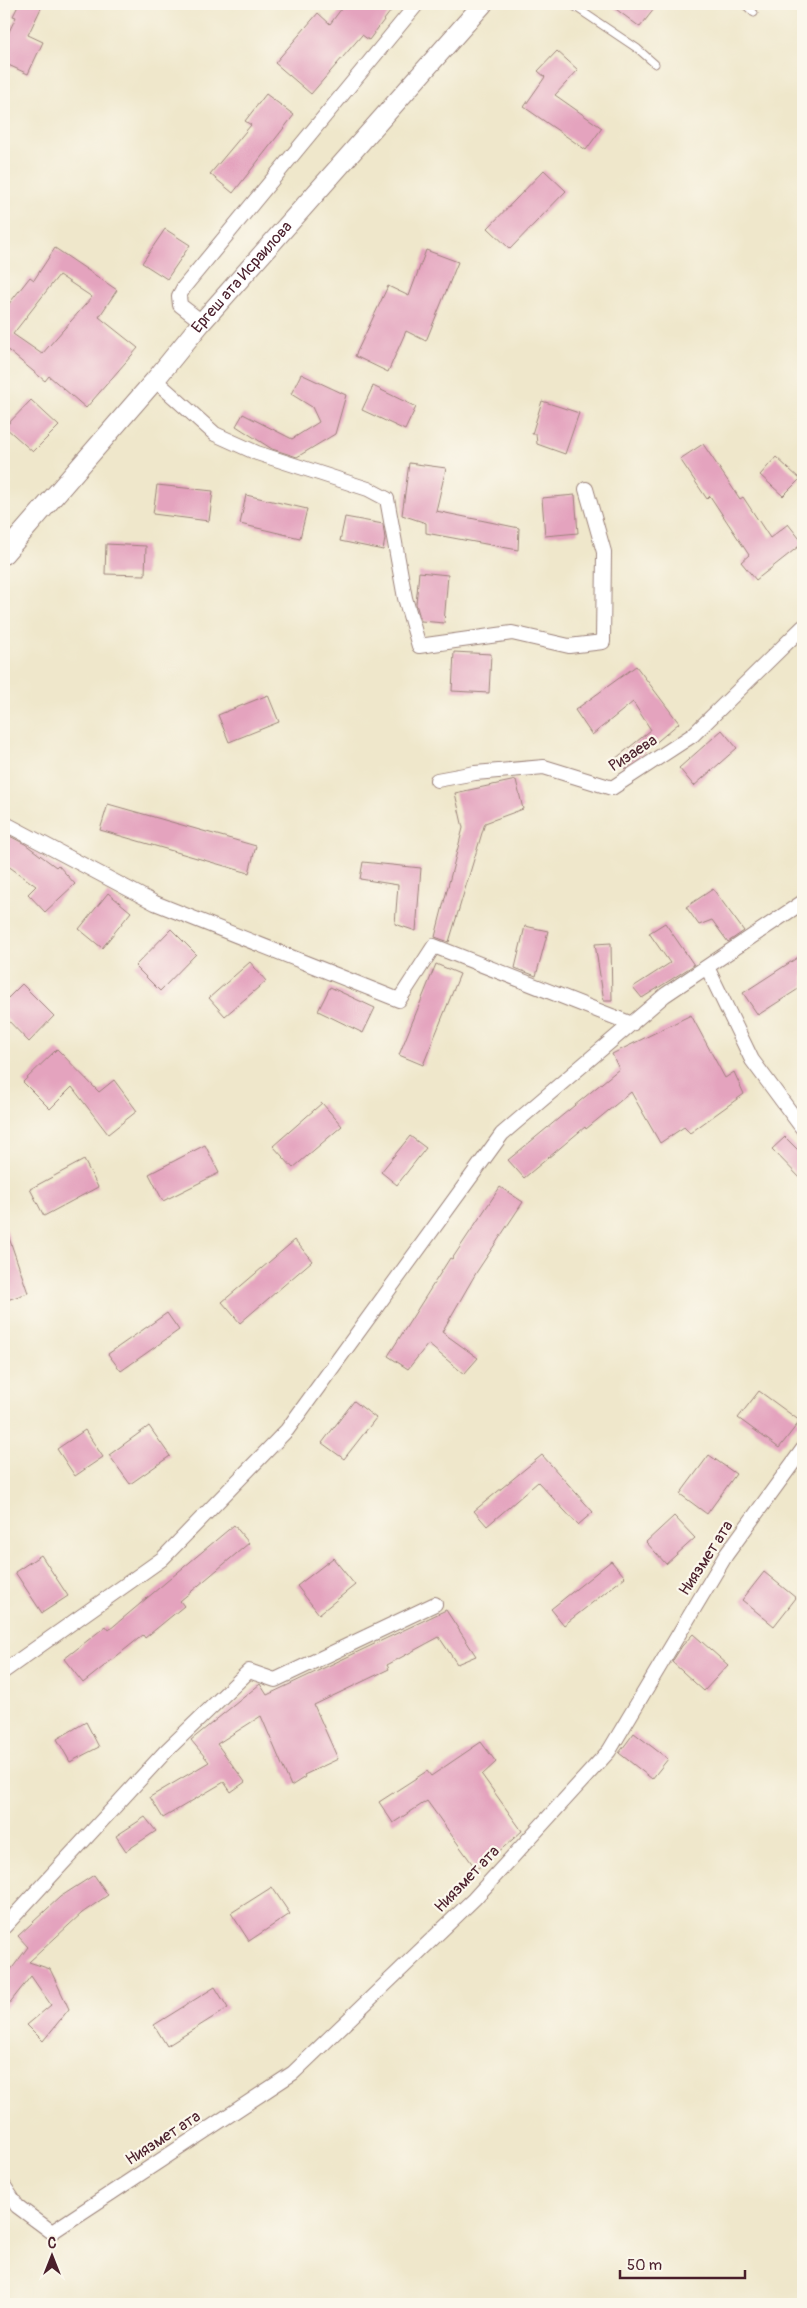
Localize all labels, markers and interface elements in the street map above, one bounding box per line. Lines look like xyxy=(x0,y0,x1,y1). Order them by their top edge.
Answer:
street label: Ергеш ата Исраилова xyxy=(187,217,296,337)
street label: Ризаева xyxy=(605,730,661,776)
street label: Ниязмет ата xyxy=(674,1517,738,1599)
street label: Ниязмет ата xyxy=(430,1841,504,1917)
street label: Ниязмет ата xyxy=(122,2106,204,2170)
north arrow xyxy=(28,2230,78,2280)
text: С xyxy=(48,2235,57,2252)
scale bar xyxy=(620,2248,744,2280)
text: 50 m xyxy=(627,2256,662,2275)

